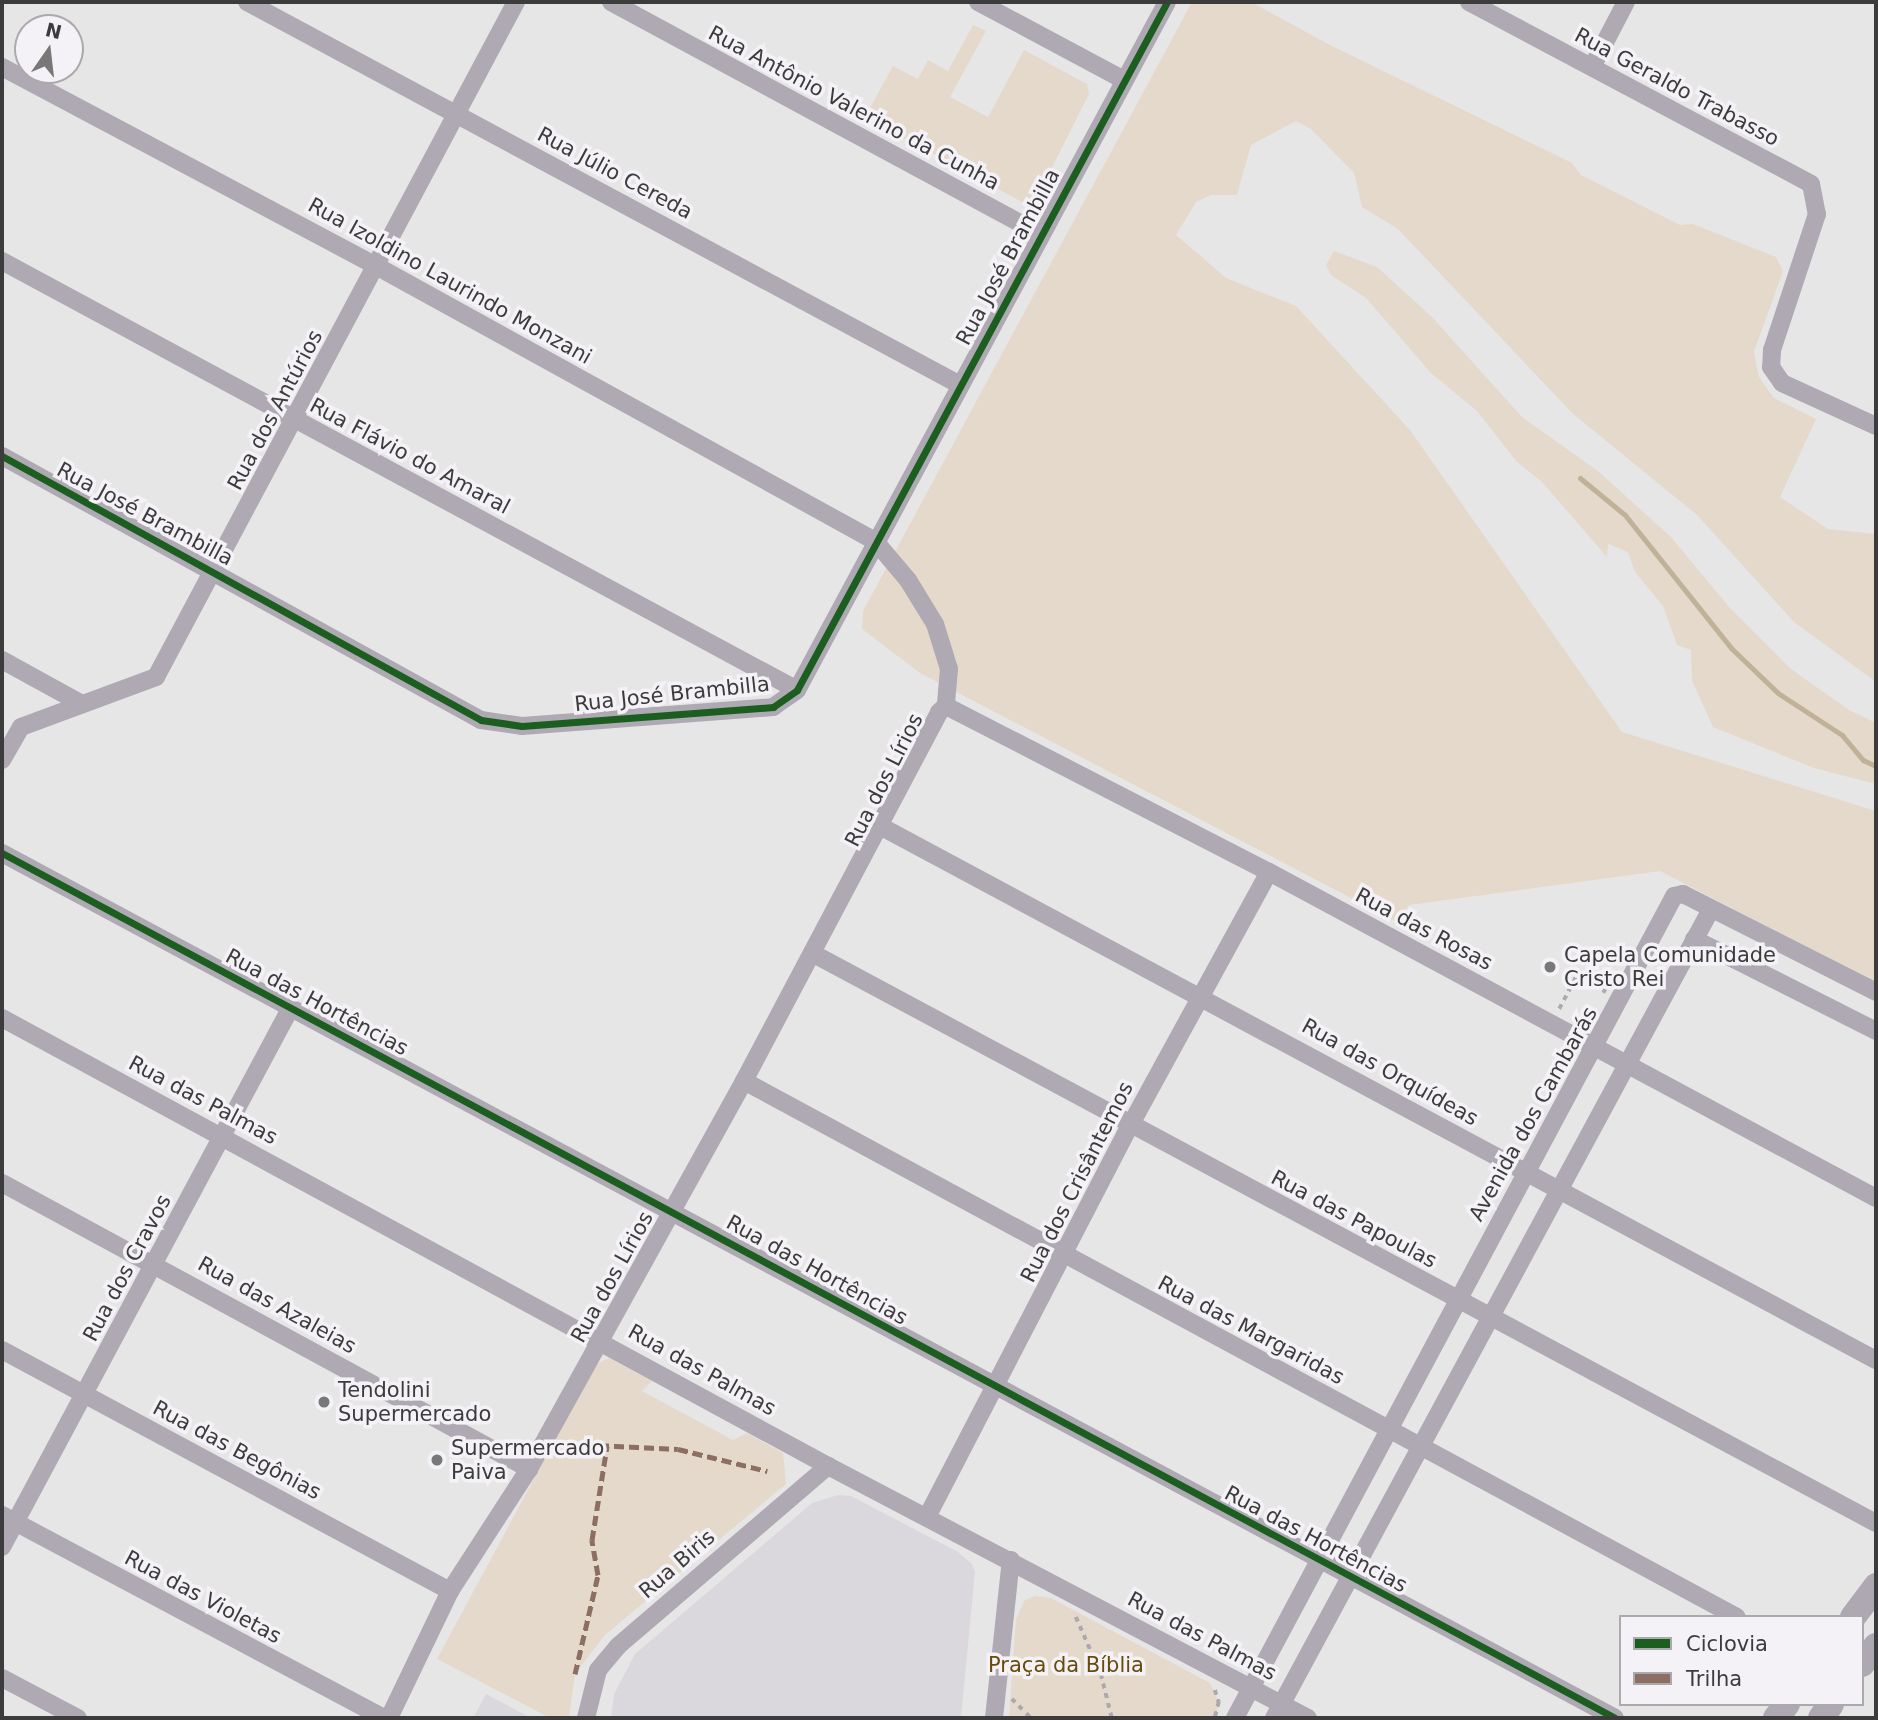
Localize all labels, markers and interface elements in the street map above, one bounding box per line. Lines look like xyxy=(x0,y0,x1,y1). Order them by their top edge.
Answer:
north arrow xyxy=(14,14,84,84)
text: N xyxy=(43,18,64,43)
street label: Rua Antônio Valerino da Cunha xyxy=(704,20,1004,196)
street label: Rua Geraldo Trabasso xyxy=(1570,22,1784,152)
street label: Rua Júlio Cereda xyxy=(533,121,697,225)
street label: Rua José Brambilla xyxy=(951,164,1065,350)
street label: Rua Izoldino Laurindo Monzani xyxy=(304,192,596,370)
street label: Rua dos Antúrios xyxy=(222,326,328,494)
street label: Rua Flávio do Amaral xyxy=(306,393,514,519)
street label: Rua José Brambilla xyxy=(52,457,238,571)
street label: Rua José Brambilla xyxy=(573,671,771,717)
street label: Rua dos Lírios xyxy=(840,709,928,851)
street label: Rua das Rosas xyxy=(1351,882,1497,976)
place label: Capela Comunidade Cristo Rei xyxy=(1564,942,1776,992)
street label: Rua das Hortências xyxy=(221,943,413,1061)
marker: Capela Comunidade Cristo Rei xyxy=(1542,959,1558,975)
street label: Avenida dos Cambarás xyxy=(1464,1003,1602,1225)
street label: Rua das Orquídeas xyxy=(1297,1013,1483,1131)
street label: Rua das Palmas xyxy=(124,1050,282,1150)
street label: Rua dos Crisântemos xyxy=(1015,1077,1139,1287)
street label: Rua das Papoulas xyxy=(1267,1165,1441,1273)
street label: Rua dos Cravos xyxy=(78,1190,176,1346)
street label: Rua dos Lírios xyxy=(566,1207,658,1347)
street label: Rua das Hortências xyxy=(722,1210,912,1330)
street label: Rua das Azaleias xyxy=(193,1251,361,1359)
street label: Rua das Margaridas xyxy=(1154,1270,1348,1390)
street label: Rua das Palmas xyxy=(624,1319,780,1421)
place label: Tendolini Supermercado xyxy=(338,1377,491,1427)
marker: Tendolini Supermercado xyxy=(316,1394,332,1410)
street label: Rua das Begônias xyxy=(149,1395,325,1505)
place label: Supermercado Paiva xyxy=(451,1435,604,1485)
marker: Supermercado Paiva xyxy=(429,1452,445,1468)
street label: Rua das Hortências xyxy=(1220,1480,1412,1598)
street label: Rua Biris xyxy=(634,1524,720,1604)
street label: Rua das Violetas xyxy=(120,1545,286,1649)
street label: Rua das Palmas xyxy=(1123,1586,1281,1686)
legend xyxy=(1619,1615,1864,1706)
text: Ciclovia xyxy=(1686,1632,1768,1656)
park label: Praça da Bíblia xyxy=(988,1652,1144,1678)
text: Trilha xyxy=(1686,1667,1742,1691)

